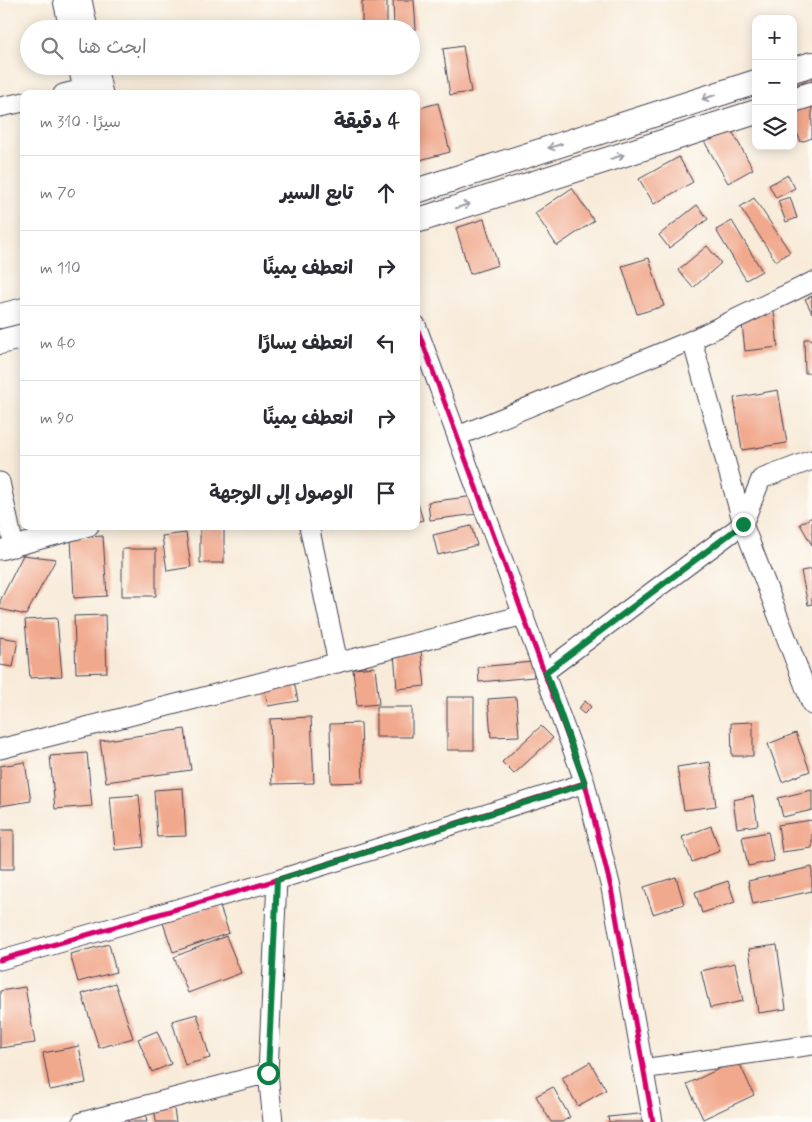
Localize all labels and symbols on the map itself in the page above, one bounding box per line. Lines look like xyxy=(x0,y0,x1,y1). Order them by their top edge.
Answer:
one-way arrow xyxy=(702,92,718,102)
one-way arrow xyxy=(547,142,563,152)
one-way arrow xyxy=(609,151,625,161)
one-way arrow xyxy=(454,201,470,211)
route end xyxy=(732,513,755,536)
route start xyxy=(257,1062,280,1085)

